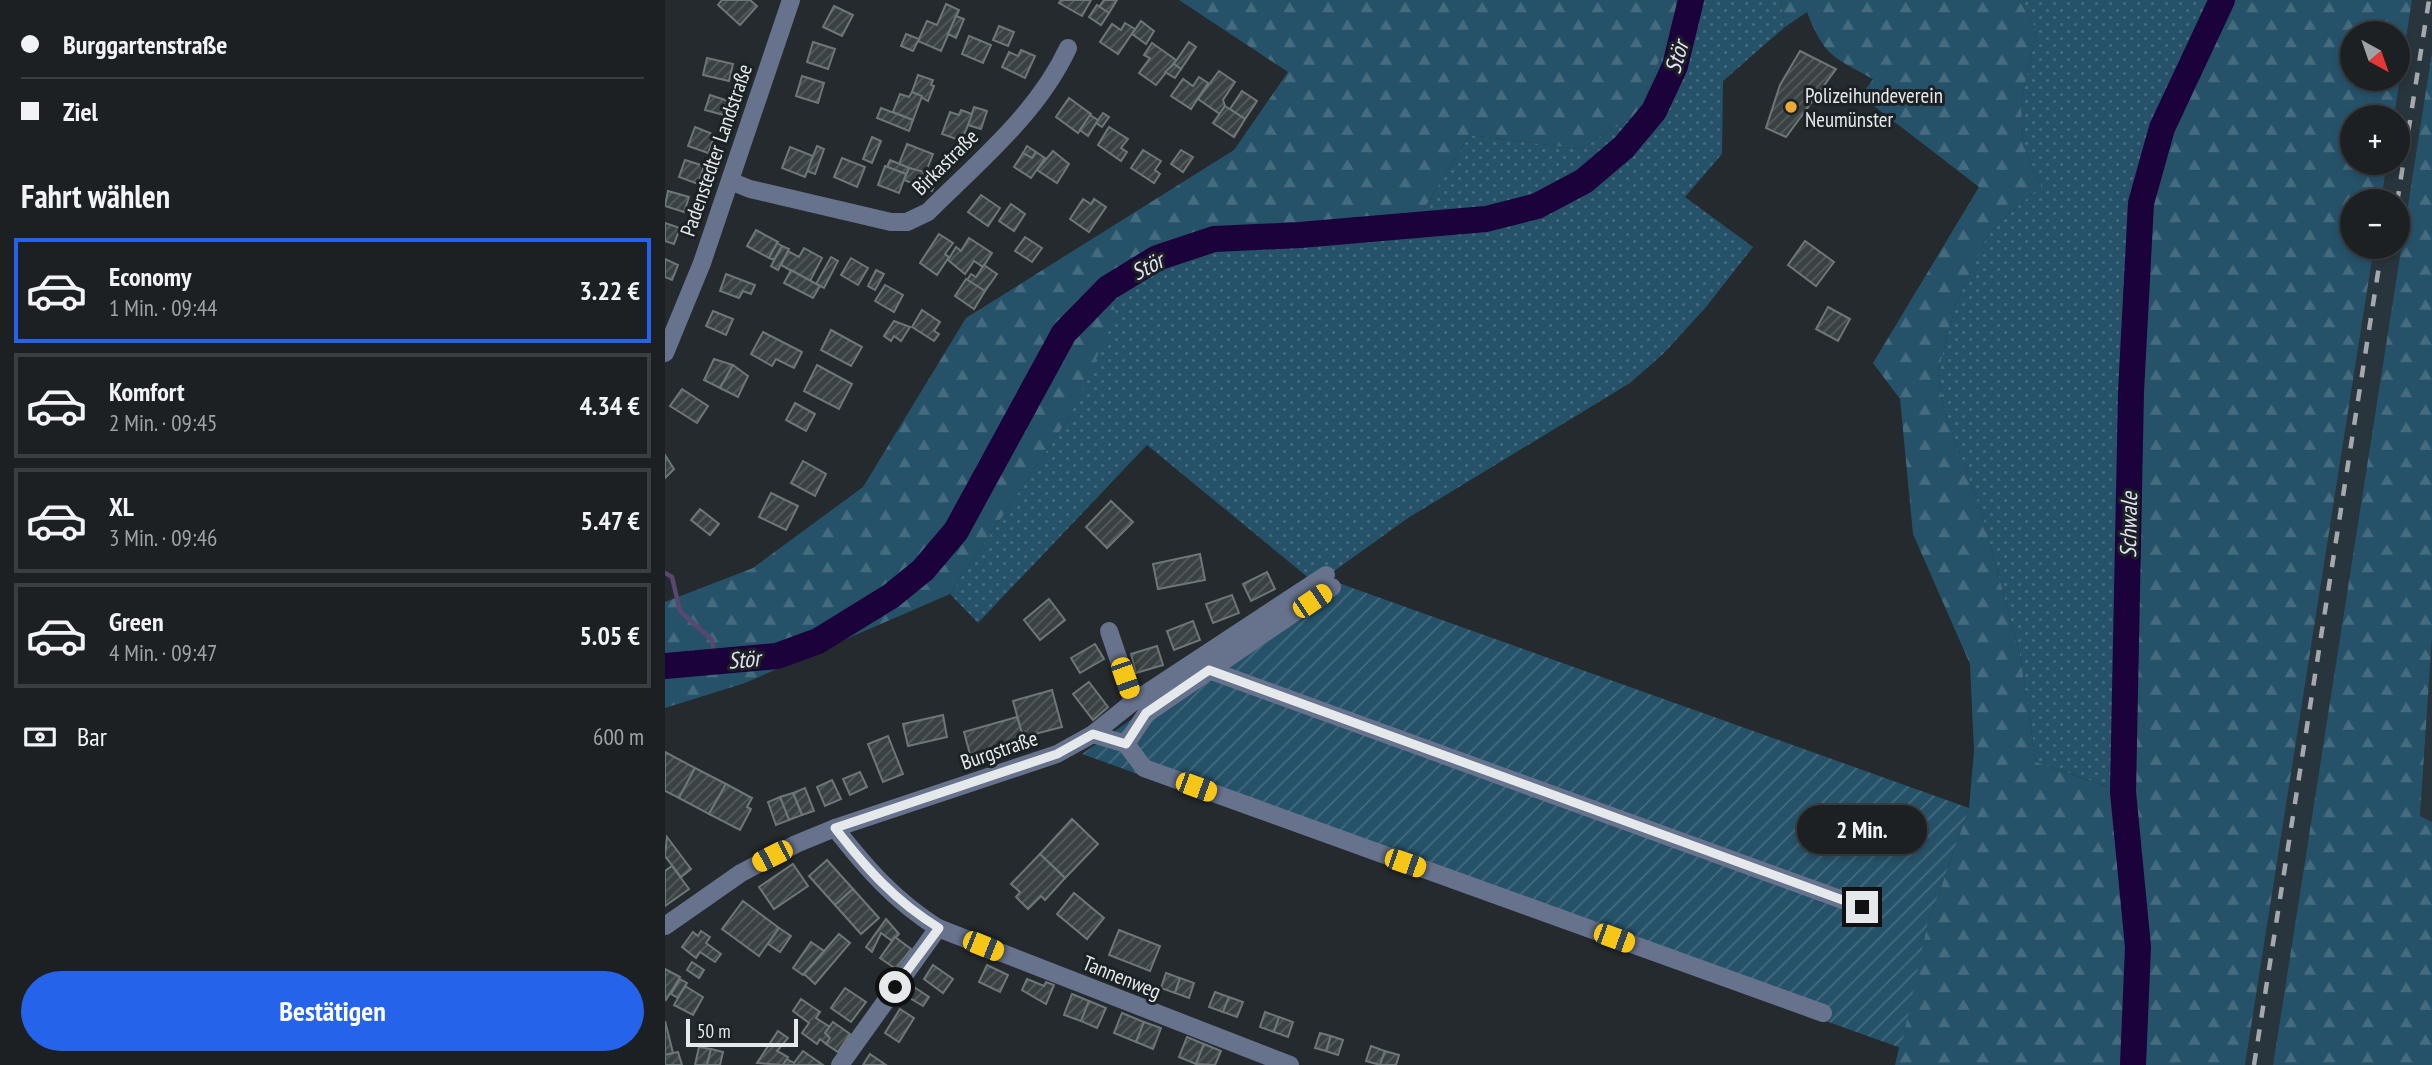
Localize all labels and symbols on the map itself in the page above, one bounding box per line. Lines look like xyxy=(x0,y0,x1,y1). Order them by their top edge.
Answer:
north arrow xyxy=(2340,21,2410,91)
water label: Stör xyxy=(1657,34,1696,77)
street label: Padenstedter Landstraße xyxy=(674,60,758,240)
place label: Polizeihundeverein Neumünster xyxy=(1805,82,1943,133)
marker: Polizeihundeverein Neumünster xyxy=(1783,99,1799,115)
street label: Birkastraße xyxy=(906,123,984,201)
water label: Stör xyxy=(1126,244,1171,286)
water label: Schwale xyxy=(2113,490,2143,558)
car xyxy=(1289,581,1336,621)
water label: Stör xyxy=(727,643,765,675)
car xyxy=(1109,655,1142,701)
street label: Burgstraße xyxy=(957,724,1041,776)
car xyxy=(1173,770,1220,804)
callout: 2 Min. xyxy=(1797,806,1927,855)
car xyxy=(749,837,796,875)
car xyxy=(1382,846,1429,880)
route end xyxy=(1846,891,1878,923)
car xyxy=(1591,921,1638,955)
car xyxy=(960,928,1007,964)
street label: Tannenweg xyxy=(1079,949,1165,1005)
route start xyxy=(879,971,911,1003)
scale bar xyxy=(686,1016,798,1048)

